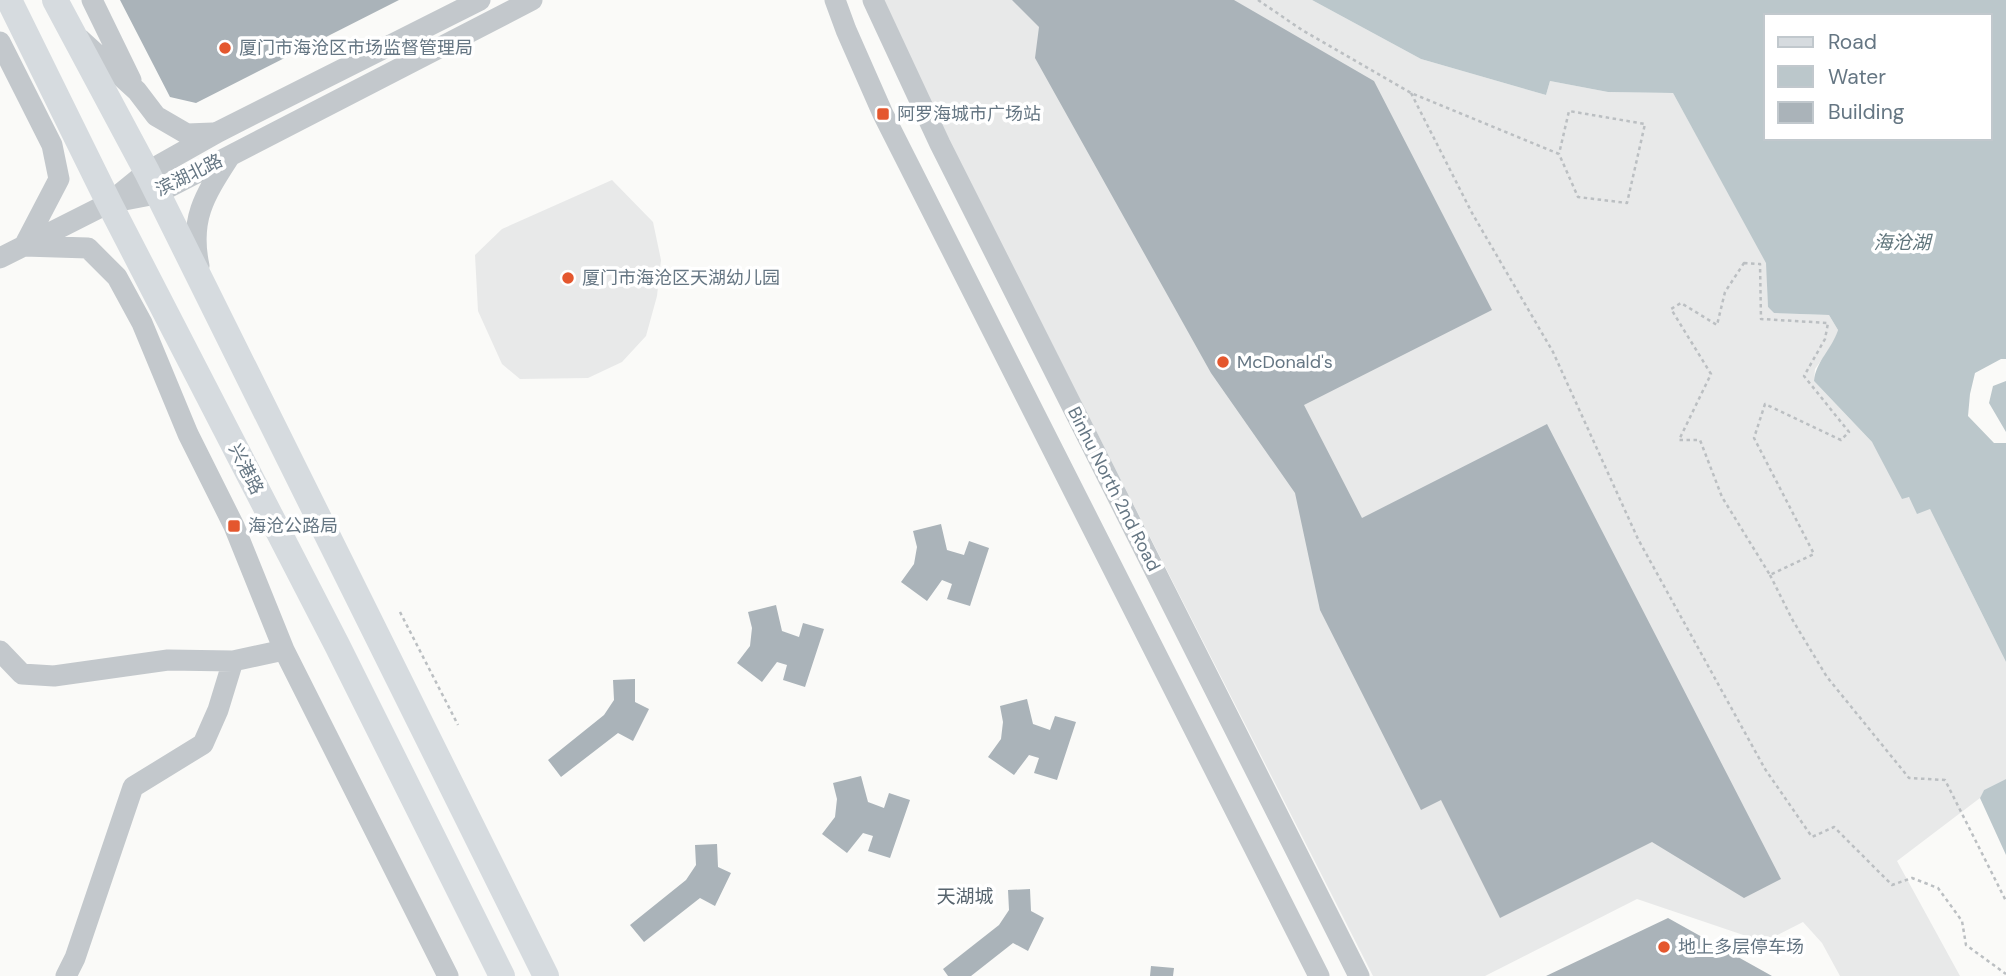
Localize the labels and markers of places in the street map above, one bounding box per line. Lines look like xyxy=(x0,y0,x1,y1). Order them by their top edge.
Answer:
place label: 厦门市海沧区市场监督管理局 xyxy=(239,36,473,60)
marker: 厦门市海沧区市场监督管理局 xyxy=(217,40,233,56)
place label: 阿罗海城市广场站 xyxy=(897,102,1041,126)
marker: 阿罗海城市广场站 xyxy=(875,106,891,122)
place label: 厦门市海沧区天湖幼儿园 xyxy=(582,266,780,290)
marker: 厦门市海沧区天湖幼儿园 xyxy=(560,270,576,286)
place label: McDonald's xyxy=(1237,350,1333,374)
marker: McDonald's xyxy=(1215,354,1231,370)
place label: 海沧公路局 xyxy=(248,514,338,538)
marker: 海沧公路局 xyxy=(226,518,242,534)
place label: 地上多层停车场 xyxy=(1678,935,1804,959)
marker: 地上多层停车场 xyxy=(1656,939,1672,955)

